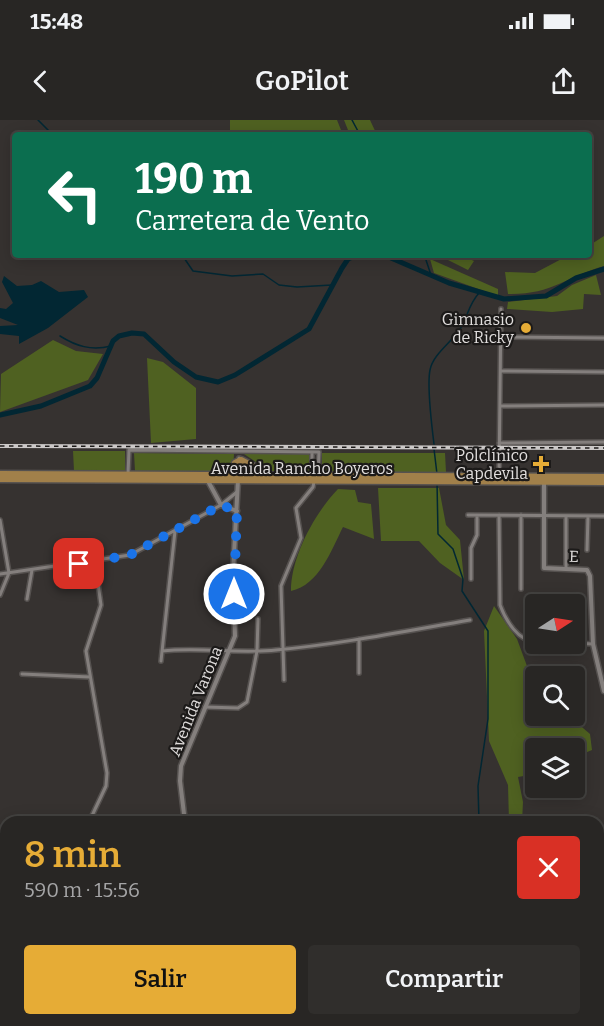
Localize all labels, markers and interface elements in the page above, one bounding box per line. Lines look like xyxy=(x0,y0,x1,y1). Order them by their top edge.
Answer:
text: 15:48 xyxy=(30,8,83,35)
icon: back xyxy=(24,65,57,98)
text: GoPilot xyxy=(255,65,349,97)
icon: share xyxy=(547,65,580,98)
text: 190 m xyxy=(135,154,252,204)
icon: left xyxy=(36,156,114,234)
text: Carretera de Vento xyxy=(135,205,369,237)
place label: Gimnasio de Ricky xyxy=(442,310,515,347)
marker: Gimnasio de Ricky xyxy=(519,321,533,335)
place label: Polclínico Capdevila xyxy=(456,446,528,483)
marker: Polclínico Capdevila xyxy=(532,455,550,473)
street label: Avenida Rancho Boyeros xyxy=(211,459,393,478)
pin xyxy=(53,538,104,589)
icon: arrive xyxy=(62,547,95,580)
street label: E xyxy=(569,547,579,566)
position arrow xyxy=(202,562,266,626)
north arrow xyxy=(525,594,585,654)
map controls xyxy=(525,594,585,798)
street label: Avenida Varona xyxy=(165,643,226,759)
button: search xyxy=(525,666,585,726)
button: layers xyxy=(525,738,585,798)
text: 8 min xyxy=(24,833,121,877)
button: close xyxy=(517,836,580,899)
text: 590 m · 15:56 xyxy=(24,878,140,902)
button: Salir xyxy=(24,945,296,1014)
button: Compartir xyxy=(308,945,580,1014)

